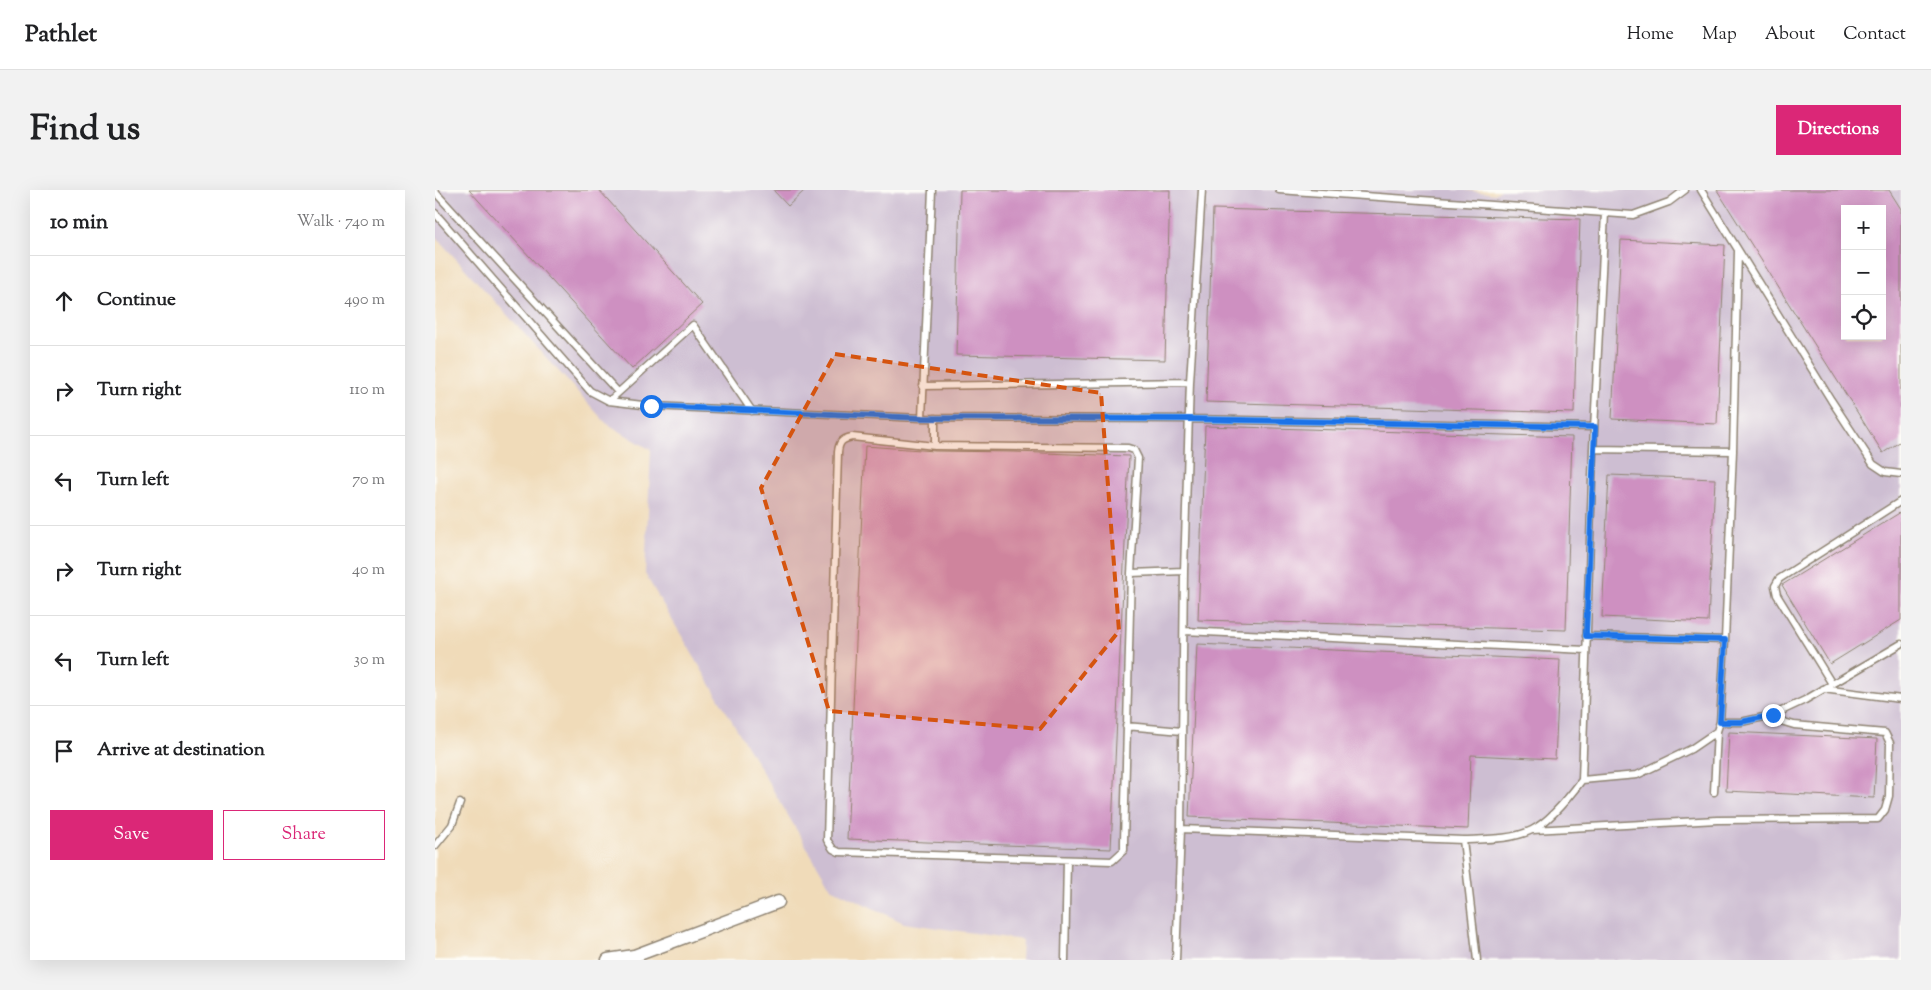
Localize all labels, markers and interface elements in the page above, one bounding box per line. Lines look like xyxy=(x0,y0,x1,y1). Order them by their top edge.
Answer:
text: Pathlet xyxy=(25,18,97,52)
text: Home xyxy=(1627,22,1674,48)
text: Map xyxy=(1702,22,1737,48)
text: About xyxy=(1765,22,1815,48)
text: Contact xyxy=(1843,22,1906,48)
text: Find us xyxy=(30,105,140,156)
button: Directions xyxy=(1776,105,1901,155)
map controls xyxy=(1841,205,1886,340)
button: + xyxy=(1841,205,1886,250)
text: 10 min xyxy=(50,208,108,238)
text: Walk · 740 m xyxy=(297,211,385,234)
button: − xyxy=(1841,250,1886,295)
icon: ahead xyxy=(50,287,78,315)
text: Continue xyxy=(97,287,176,314)
text: 490 m xyxy=(344,289,385,312)
button: locate xyxy=(1841,295,1886,340)
icon: right xyxy=(50,377,78,405)
text: Turn right xyxy=(97,377,181,404)
text: 110 m xyxy=(349,379,385,402)
route start xyxy=(640,395,663,418)
icon: left xyxy=(50,467,78,495)
text: Turn left xyxy=(97,467,169,494)
text: 70 m xyxy=(352,469,385,492)
icon: right xyxy=(50,557,78,585)
text: Turn right xyxy=(97,557,181,584)
text: 40 m xyxy=(352,559,385,582)
icon: left xyxy=(50,647,78,675)
text: Turn left xyxy=(97,647,169,674)
text: 30 m xyxy=(354,649,385,672)
route end xyxy=(1762,704,1785,727)
icon: arrive xyxy=(50,737,78,765)
text: Arrive at destination xyxy=(97,737,265,764)
button: Save xyxy=(50,810,213,860)
button: Share xyxy=(223,810,385,860)

